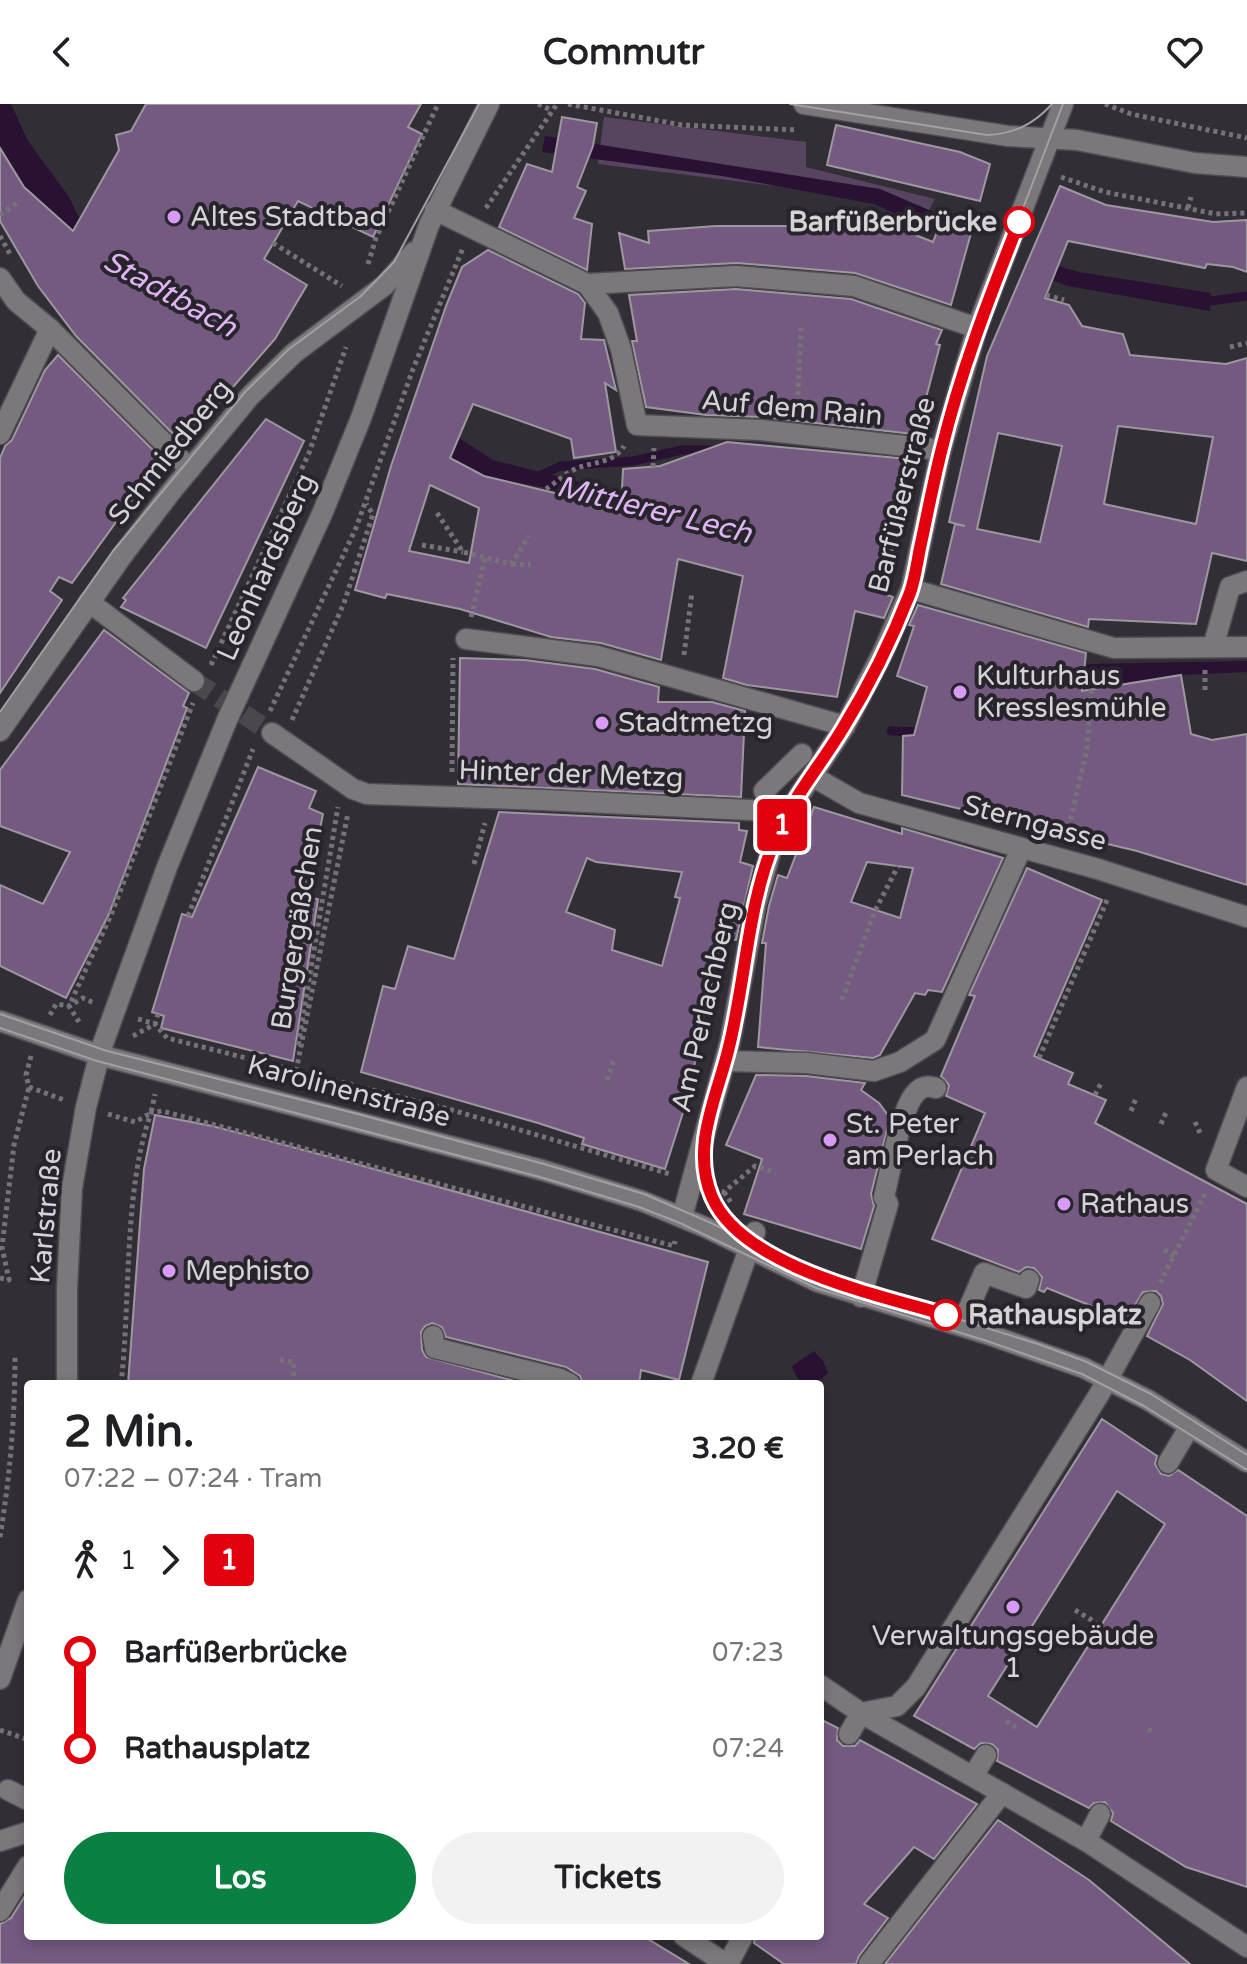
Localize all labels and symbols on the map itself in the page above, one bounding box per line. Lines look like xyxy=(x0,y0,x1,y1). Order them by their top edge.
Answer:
place label: Altes Stadtbad xyxy=(190,200,387,234)
place label: Barfüßerbrücke xyxy=(789,205,997,239)
marker: Barfüßerbrücke xyxy=(1004,207,1034,237)
marker: Altes Stadtbad xyxy=(165,208,183,226)
water label: Stadtbach xyxy=(97,242,244,346)
street label: Schmiedberg xyxy=(101,373,239,531)
street label: Auf dem Rain xyxy=(700,383,884,433)
street label: Barfüßerstraße xyxy=(861,394,943,596)
street label: Leonhardsberg xyxy=(209,468,323,666)
water label: Mittlerer Lech xyxy=(553,468,756,552)
place label: Kulturhaus Kresslesmühle xyxy=(976,659,1167,725)
marker: Kulturhaus Kresslesmühle xyxy=(951,683,969,701)
place label: Stadtmetzg xyxy=(618,706,773,740)
marker: Stadtmetzg xyxy=(593,714,611,732)
street label: Hinter der Metzg xyxy=(458,753,684,795)
street label: Sterngasse xyxy=(960,788,1110,858)
line badge: 1 xyxy=(756,799,808,851)
street label: Burgergäßchen xyxy=(264,824,330,1032)
street label: Am Perlachberg xyxy=(664,898,746,1116)
street label: Karolinenstraße xyxy=(244,1048,454,1134)
place label: St. Peter am Perlach xyxy=(846,1107,994,1173)
marker: St. Peter am Perlach xyxy=(821,1131,839,1149)
street label: Karlstraße xyxy=(23,1147,69,1285)
place label: Rathaus xyxy=(1080,1187,1189,1221)
marker: Rathaus xyxy=(1055,1195,1073,1213)
place label: Mephisto xyxy=(185,1254,310,1288)
marker: Mephisto xyxy=(160,1262,178,1280)
place label: Rathausplatz xyxy=(968,1298,1142,1332)
marker: Rathausplatz xyxy=(931,1300,961,1330)
marker: Verwaltungsgebäude 1 xyxy=(1004,1598,1022,1616)
place label: Verwaltungsgebäude 1 xyxy=(872,1619,1154,1685)

